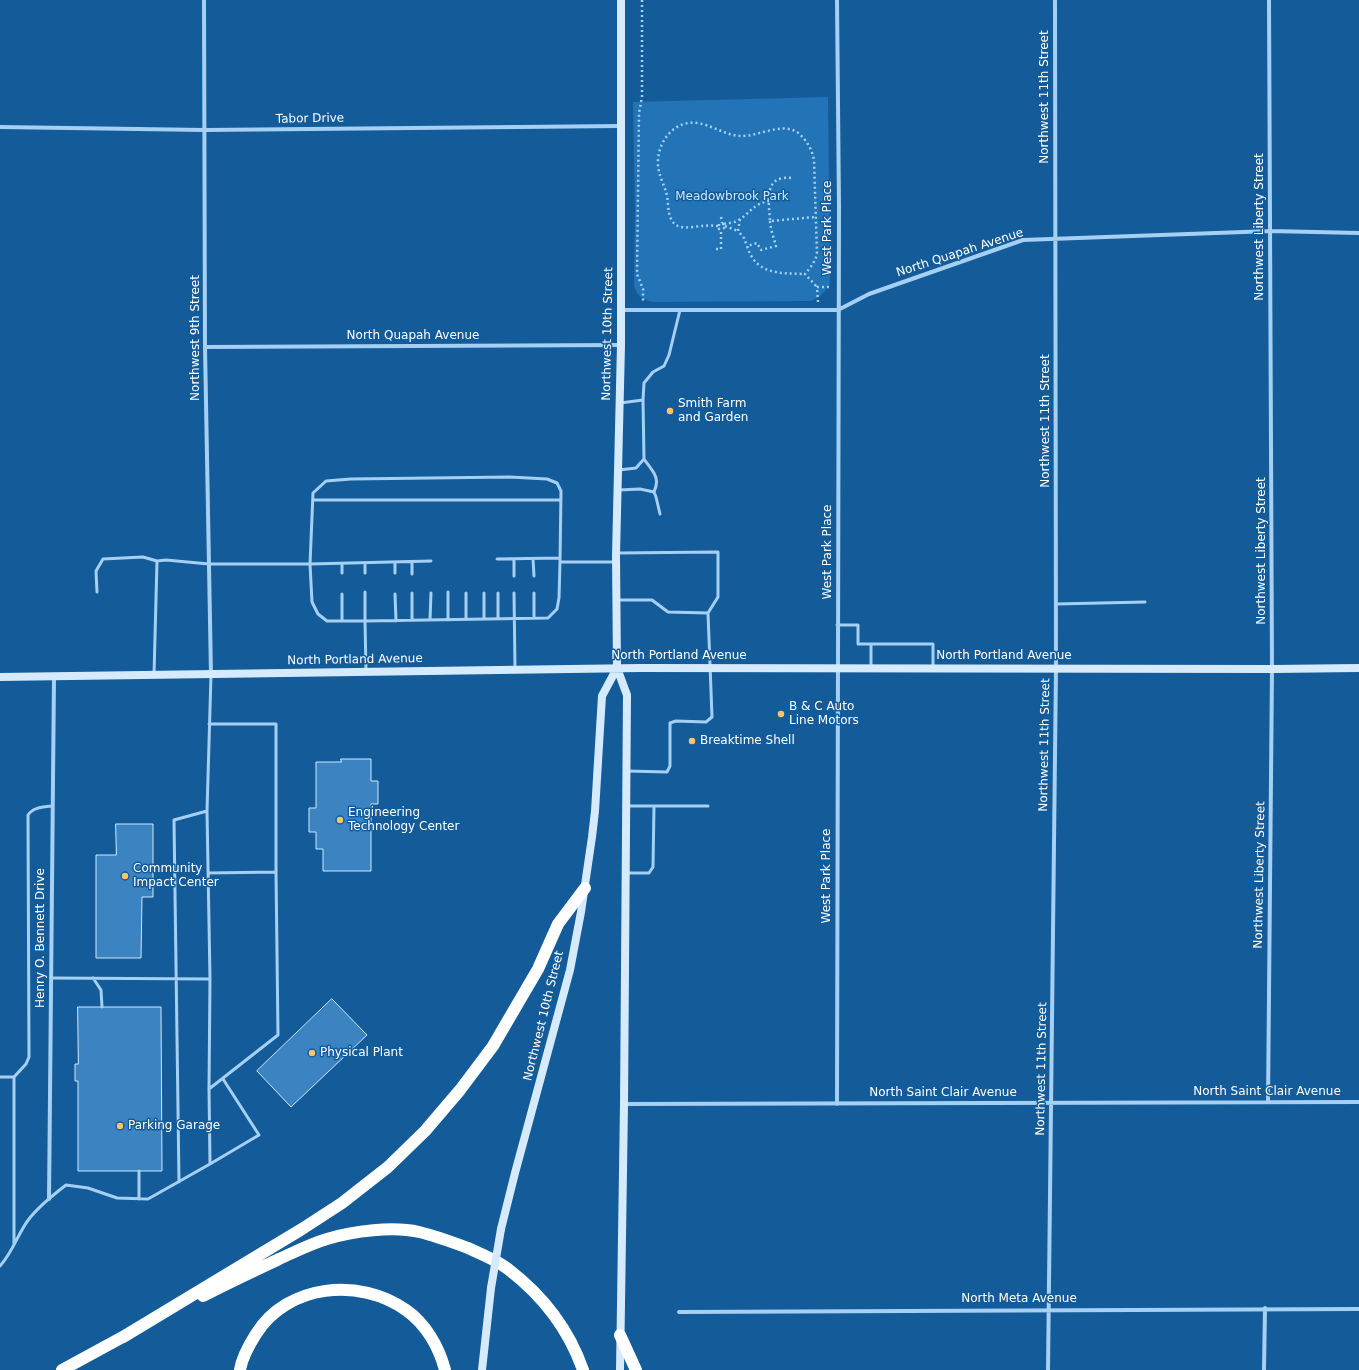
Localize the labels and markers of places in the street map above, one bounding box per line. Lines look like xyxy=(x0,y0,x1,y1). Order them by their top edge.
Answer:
place label: Smith Farm and Garden xyxy=(678,397,748,425)
marker: Smith Farm and Garden xyxy=(665,406,675,416)
place label: B & C Auto Line Motors xyxy=(789,700,859,728)
marker: B & C Auto Line Motors xyxy=(776,709,786,719)
place label: Breaktime Shell xyxy=(700,734,795,748)
marker: Breaktime Shell xyxy=(687,736,697,746)
place label: Engineering Technology Center xyxy=(348,806,459,834)
marker: Engineering Technology Center xyxy=(335,815,345,825)
place label: Community Impact Center xyxy=(133,862,219,890)
marker: Community Impact Center xyxy=(120,871,130,881)
place label: Physical Plant xyxy=(320,1046,403,1060)
marker: Physical Plant xyxy=(307,1048,317,1058)
place label: Parking Garage xyxy=(128,1119,220,1133)
marker: Parking Garage xyxy=(115,1121,125,1131)

